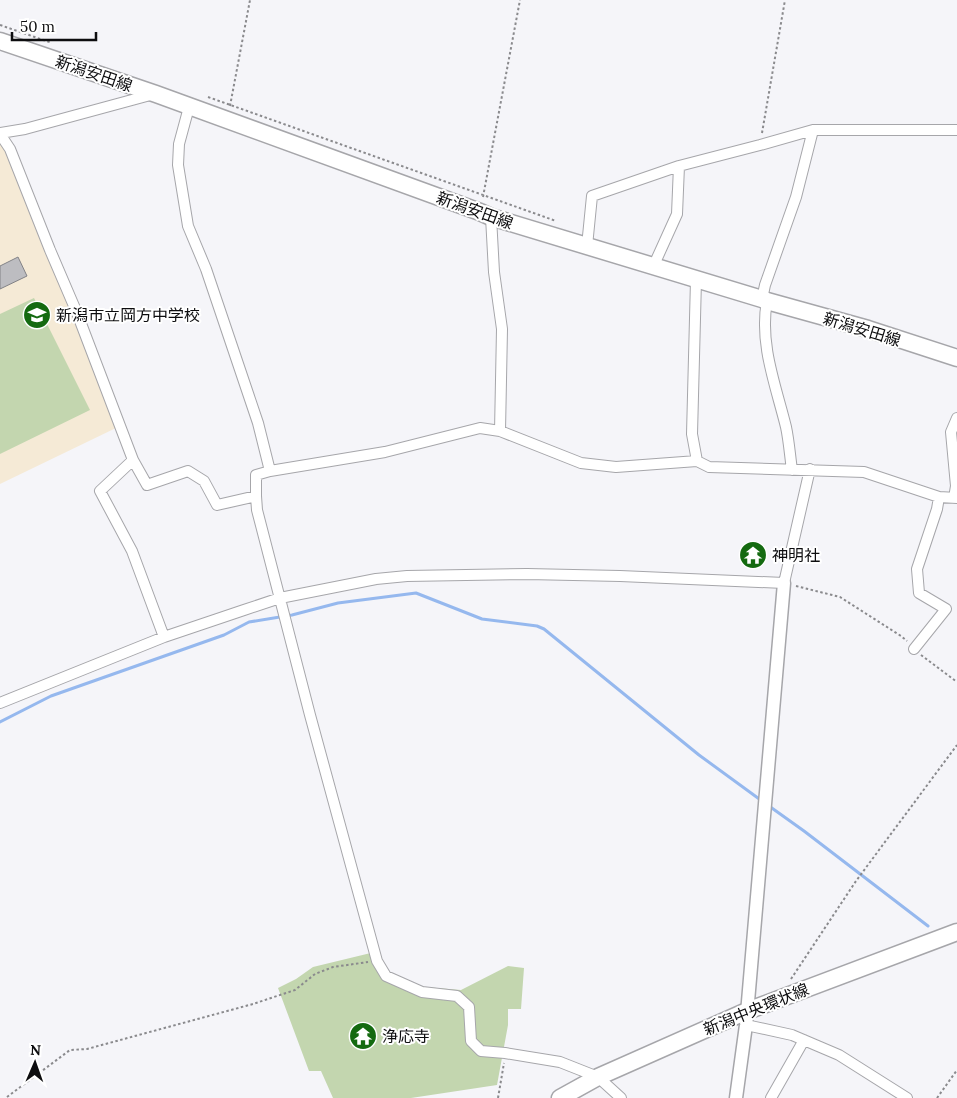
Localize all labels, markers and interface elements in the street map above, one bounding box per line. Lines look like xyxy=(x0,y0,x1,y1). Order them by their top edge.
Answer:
scale bar xyxy=(12,10,96,42)
text: 50 m xyxy=(20,17,55,36)
street label: 新潟安田線 xyxy=(53,51,135,95)
street label: 新潟安田線 xyxy=(434,187,516,233)
school or university icon: 新潟市立岡方中学校 xyxy=(22,300,52,330)
place label: 新潟市立岡方中学校 xyxy=(56,305,200,325)
street label: 新潟安田線 xyxy=(821,308,903,350)
temple icon: 神明社 xyxy=(738,540,768,570)
place label: 神明社 xyxy=(772,545,820,565)
street label: 新潟中央環状線 xyxy=(700,979,812,1039)
temple icon: 浄応寺 xyxy=(348,1021,378,1051)
place label: 浄応寺 xyxy=(382,1026,430,1046)
north arrow xyxy=(10,1038,60,1088)
text: N xyxy=(30,1041,41,1059)

